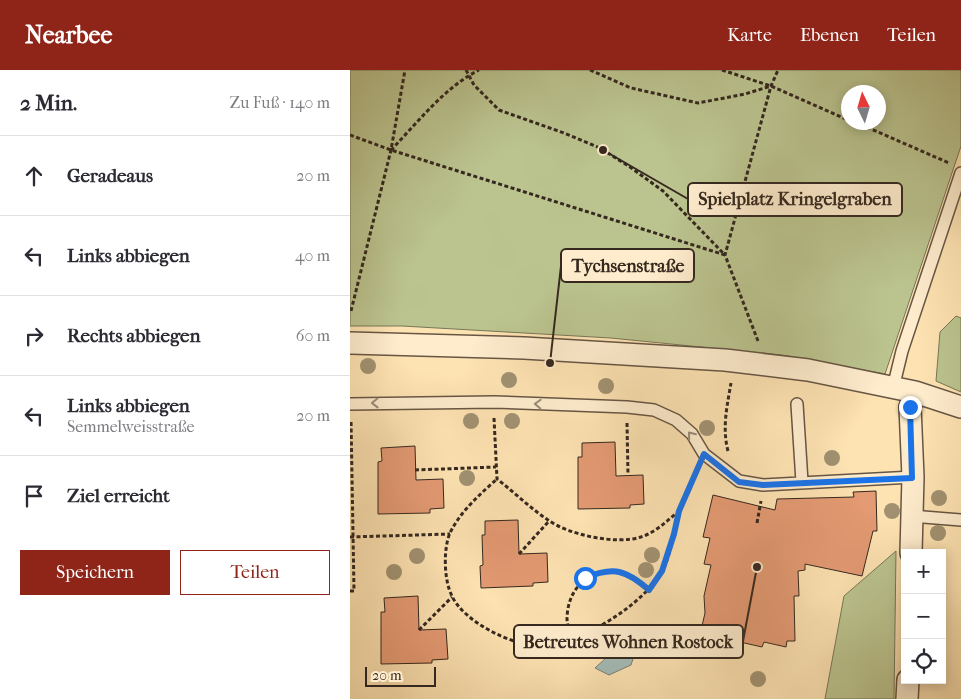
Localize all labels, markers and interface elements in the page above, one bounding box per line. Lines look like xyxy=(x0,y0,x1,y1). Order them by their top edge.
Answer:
text: Nearbee xyxy=(25,21,112,49)
text: Karte xyxy=(727,25,772,46)
text: Ebenen xyxy=(800,25,859,46)
text: Teilen xyxy=(887,25,936,46)
north arrow xyxy=(841,85,886,130)
text: 2 Min. xyxy=(20,91,77,115)
text: Zu Fuß · 140 m xyxy=(230,93,330,112)
icon: ahead xyxy=(20,162,48,190)
text: Geradeaus xyxy=(67,165,153,187)
text: 20 m xyxy=(296,166,330,185)
callout: Spielplatz Kringelgraben xyxy=(688,183,902,216)
text: Spielplatz Kringelgraben xyxy=(698,189,892,210)
icon: left xyxy=(20,242,48,270)
text: Links abbiegen xyxy=(67,245,190,267)
text: 40 m xyxy=(295,246,330,265)
callout: Tychsenstraße xyxy=(561,249,694,282)
text: Tychsenstraße xyxy=(571,256,685,277)
icon: right xyxy=(20,322,48,350)
text: Rechts abbiegen xyxy=(67,325,201,347)
text: 60 m xyxy=(296,326,330,345)
text: Links abbiegen xyxy=(67,395,190,417)
route end xyxy=(899,396,922,419)
one-way arrow xyxy=(371,398,379,409)
one-way arrow xyxy=(534,398,542,409)
icon: left xyxy=(20,402,48,430)
text: 20 m xyxy=(296,406,330,425)
text: Semmelweisstraße xyxy=(67,417,194,436)
one-way arrow xyxy=(688,432,697,441)
icon: arrive xyxy=(20,482,48,510)
text: Ziel erreicht xyxy=(67,485,170,507)
map controls xyxy=(901,549,946,684)
button: + xyxy=(901,549,946,594)
button: Speichern xyxy=(20,550,170,595)
button: Teilen xyxy=(180,550,330,595)
route start xyxy=(574,567,597,590)
button: − xyxy=(901,594,946,639)
callout: Betreutes Wohnen Rostock xyxy=(514,625,743,658)
text: Betreutes Wohnen Rostock xyxy=(523,632,734,653)
button: locate xyxy=(901,639,946,684)
scale bar xyxy=(365,664,436,687)
text: 20 m xyxy=(372,667,402,684)

